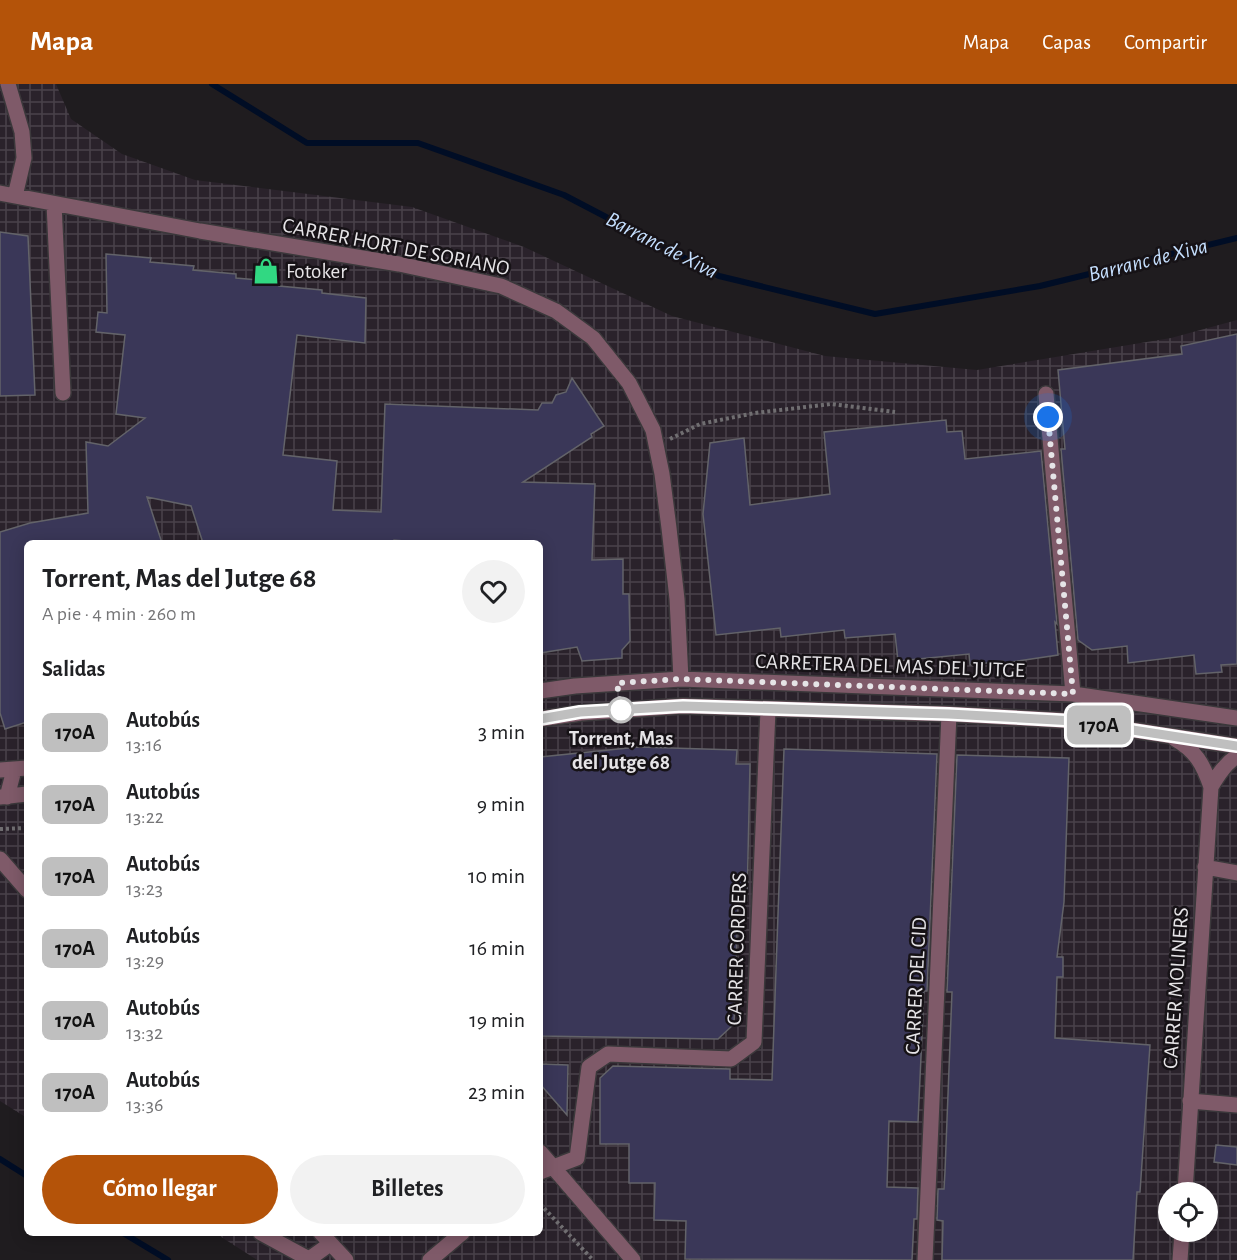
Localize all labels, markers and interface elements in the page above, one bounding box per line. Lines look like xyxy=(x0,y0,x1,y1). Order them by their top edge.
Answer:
text: Mapa xyxy=(30,28,93,56)
text: Mapa xyxy=(963,32,1009,53)
text: Capas xyxy=(1042,32,1091,53)
text: Compartir xyxy=(1124,32,1207,53)
water label: Barranc de Xiva xyxy=(603,207,721,283)
street label: CARRER HORT DE SORIANO xyxy=(281,215,511,279)
water label: Barranc de Xiva xyxy=(1086,235,1210,285)
shop icon: Fotoker xyxy=(251,256,281,286)
place label: Fotoker xyxy=(286,261,347,282)
your location xyxy=(1033,402,1063,432)
button: heart xyxy=(462,560,525,623)
text: Torrent, Mas del Jutge 68 xyxy=(42,565,317,593)
text: A pie · 4 min · 260 m xyxy=(42,604,196,624)
street label: CARRETERA DEL MAS DEL JUTGE xyxy=(755,651,1025,681)
text: Salidas xyxy=(42,658,105,680)
marker: Torrent, Mas del Jutge 68 xyxy=(608,697,634,723)
line badge: 170A xyxy=(1057,706,1141,744)
text: Autobús xyxy=(126,709,200,731)
text: 170A xyxy=(1079,715,1119,736)
text: 3 min xyxy=(478,721,525,743)
text: 170A xyxy=(55,722,95,743)
place label: Torrent, Mas del Jutge 68 xyxy=(569,728,673,773)
text: 13:16 xyxy=(126,735,162,755)
text: Autobús xyxy=(126,781,200,803)
text: 9 min xyxy=(477,793,525,815)
text: 170A xyxy=(55,794,95,815)
text: 13:22 xyxy=(126,807,164,827)
text: Autobús xyxy=(126,853,200,875)
text: 10 min xyxy=(468,865,525,887)
text: 170A xyxy=(55,866,95,887)
street label: CARRER CORDERS xyxy=(724,872,750,1026)
text: 13:23 xyxy=(126,879,163,899)
street label: CARRER MOLINERS xyxy=(1160,906,1192,1069)
street label: CARRER DEL CID xyxy=(902,917,930,1055)
text: Autobús xyxy=(126,925,200,947)
text: 16 min xyxy=(469,937,525,959)
text: 170A xyxy=(55,938,95,959)
text: 13:29 xyxy=(126,951,164,971)
text: Autobús xyxy=(126,997,200,1019)
text: 19 min xyxy=(469,1009,525,1031)
text: 170A xyxy=(55,1010,95,1031)
text: 13:32 xyxy=(126,1023,163,1043)
text: Autobús xyxy=(126,1069,200,1091)
text: 23 min xyxy=(468,1081,525,1103)
text: 170A xyxy=(55,1082,95,1103)
text: 13:36 xyxy=(126,1095,163,1115)
button: Cómo llegar xyxy=(42,1155,278,1224)
button: Billetes xyxy=(290,1155,525,1224)
map controls xyxy=(1158,1182,1218,1242)
button: locate xyxy=(1158,1182,1218,1242)

